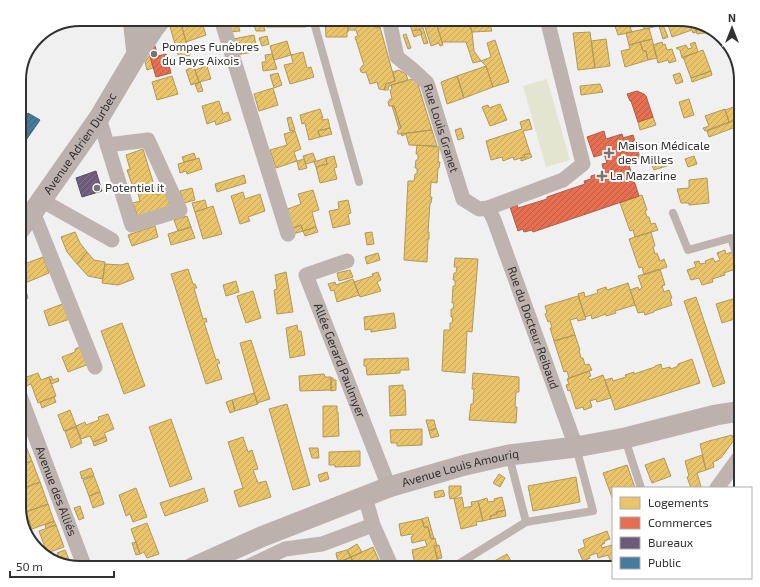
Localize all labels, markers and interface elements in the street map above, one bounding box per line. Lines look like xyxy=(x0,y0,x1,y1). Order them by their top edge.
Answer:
north arrow xyxy=(712,8,752,48)
text: N xyxy=(728,11,736,24)
place label: Pompes Funèbres du Pays Aixois xyxy=(162,39,259,67)
marker: Pompes Funèbres du Pays Aixois xyxy=(149,49,159,59)
street label: Rue Louis Granet xyxy=(422,82,462,174)
street label: Avenue Adrien Durbec xyxy=(40,90,119,196)
place label: Maison Médicale des Milles xyxy=(618,138,710,166)
marker: Maison Médicale des Milles xyxy=(603,147,615,159)
place label: La Mazarine xyxy=(610,168,676,182)
marker: La Mazarine xyxy=(597,171,607,181)
place label: Potentiel it xyxy=(105,180,165,194)
marker: Potentiel it xyxy=(92,183,102,193)
street label: Rue du Docteur Reibaud xyxy=(505,264,562,391)
street label: Allée Gerard Paulmyer xyxy=(312,301,369,420)
street label: Avenue des Alliés xyxy=(34,444,80,538)
street label: Avenue Louis Amouriq xyxy=(400,446,520,489)
legend xyxy=(612,487,752,579)
text: Logements xyxy=(648,495,709,509)
text: Commerces xyxy=(648,515,712,529)
text: Bureaux xyxy=(648,535,694,549)
scale bar xyxy=(10,553,114,579)
text: Public xyxy=(648,555,681,569)
text: 50 m xyxy=(16,559,43,573)

